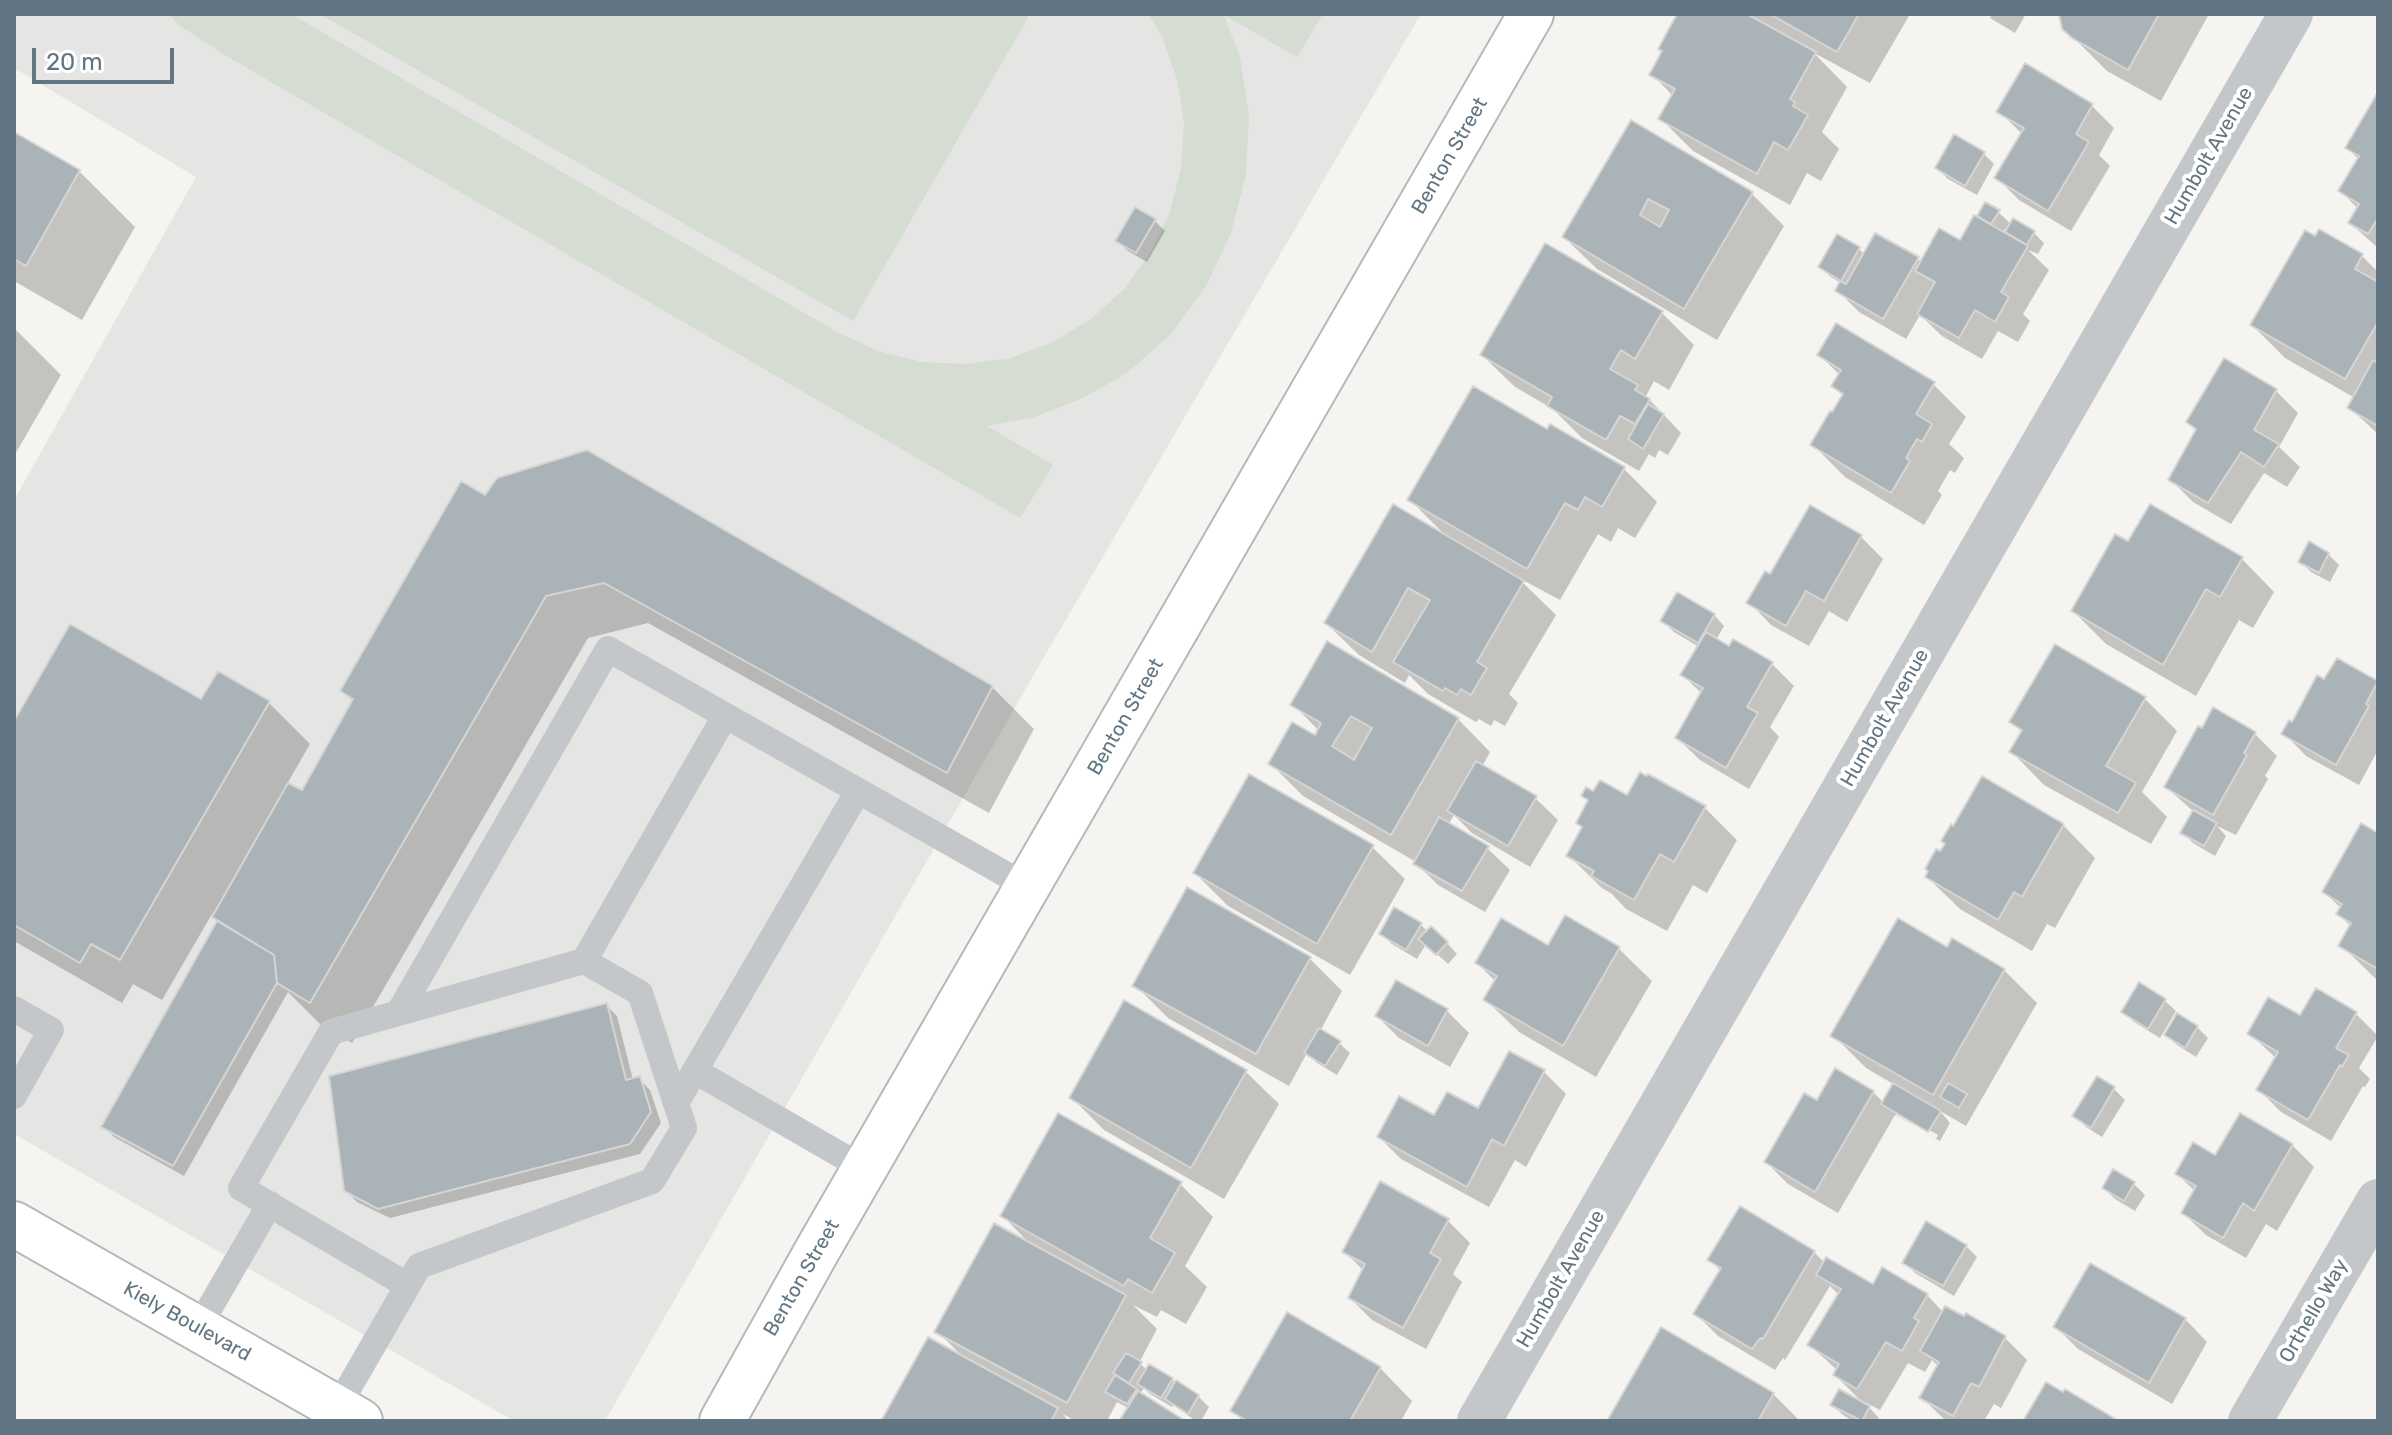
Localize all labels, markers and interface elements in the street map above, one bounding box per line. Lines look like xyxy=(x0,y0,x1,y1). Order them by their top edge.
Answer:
scale bar xyxy=(36,32,178,82)
text: 20 m xyxy=(46,48,103,76)
street label: Humbolt Avenue xyxy=(2160,83,2258,229)
street label: Benton Street xyxy=(1407,93,1493,219)
street label: Humbolt Avenue xyxy=(1836,645,1934,791)
street label: Benton Street xyxy=(1083,654,1169,780)
street label: Humbolt Avenue xyxy=(1512,1206,1610,1352)
street label: Benton Street xyxy=(759,1215,845,1341)
street label: Orthello Way xyxy=(2275,1255,2353,1367)
street label: Kiely Boulevard xyxy=(119,1277,255,1367)

